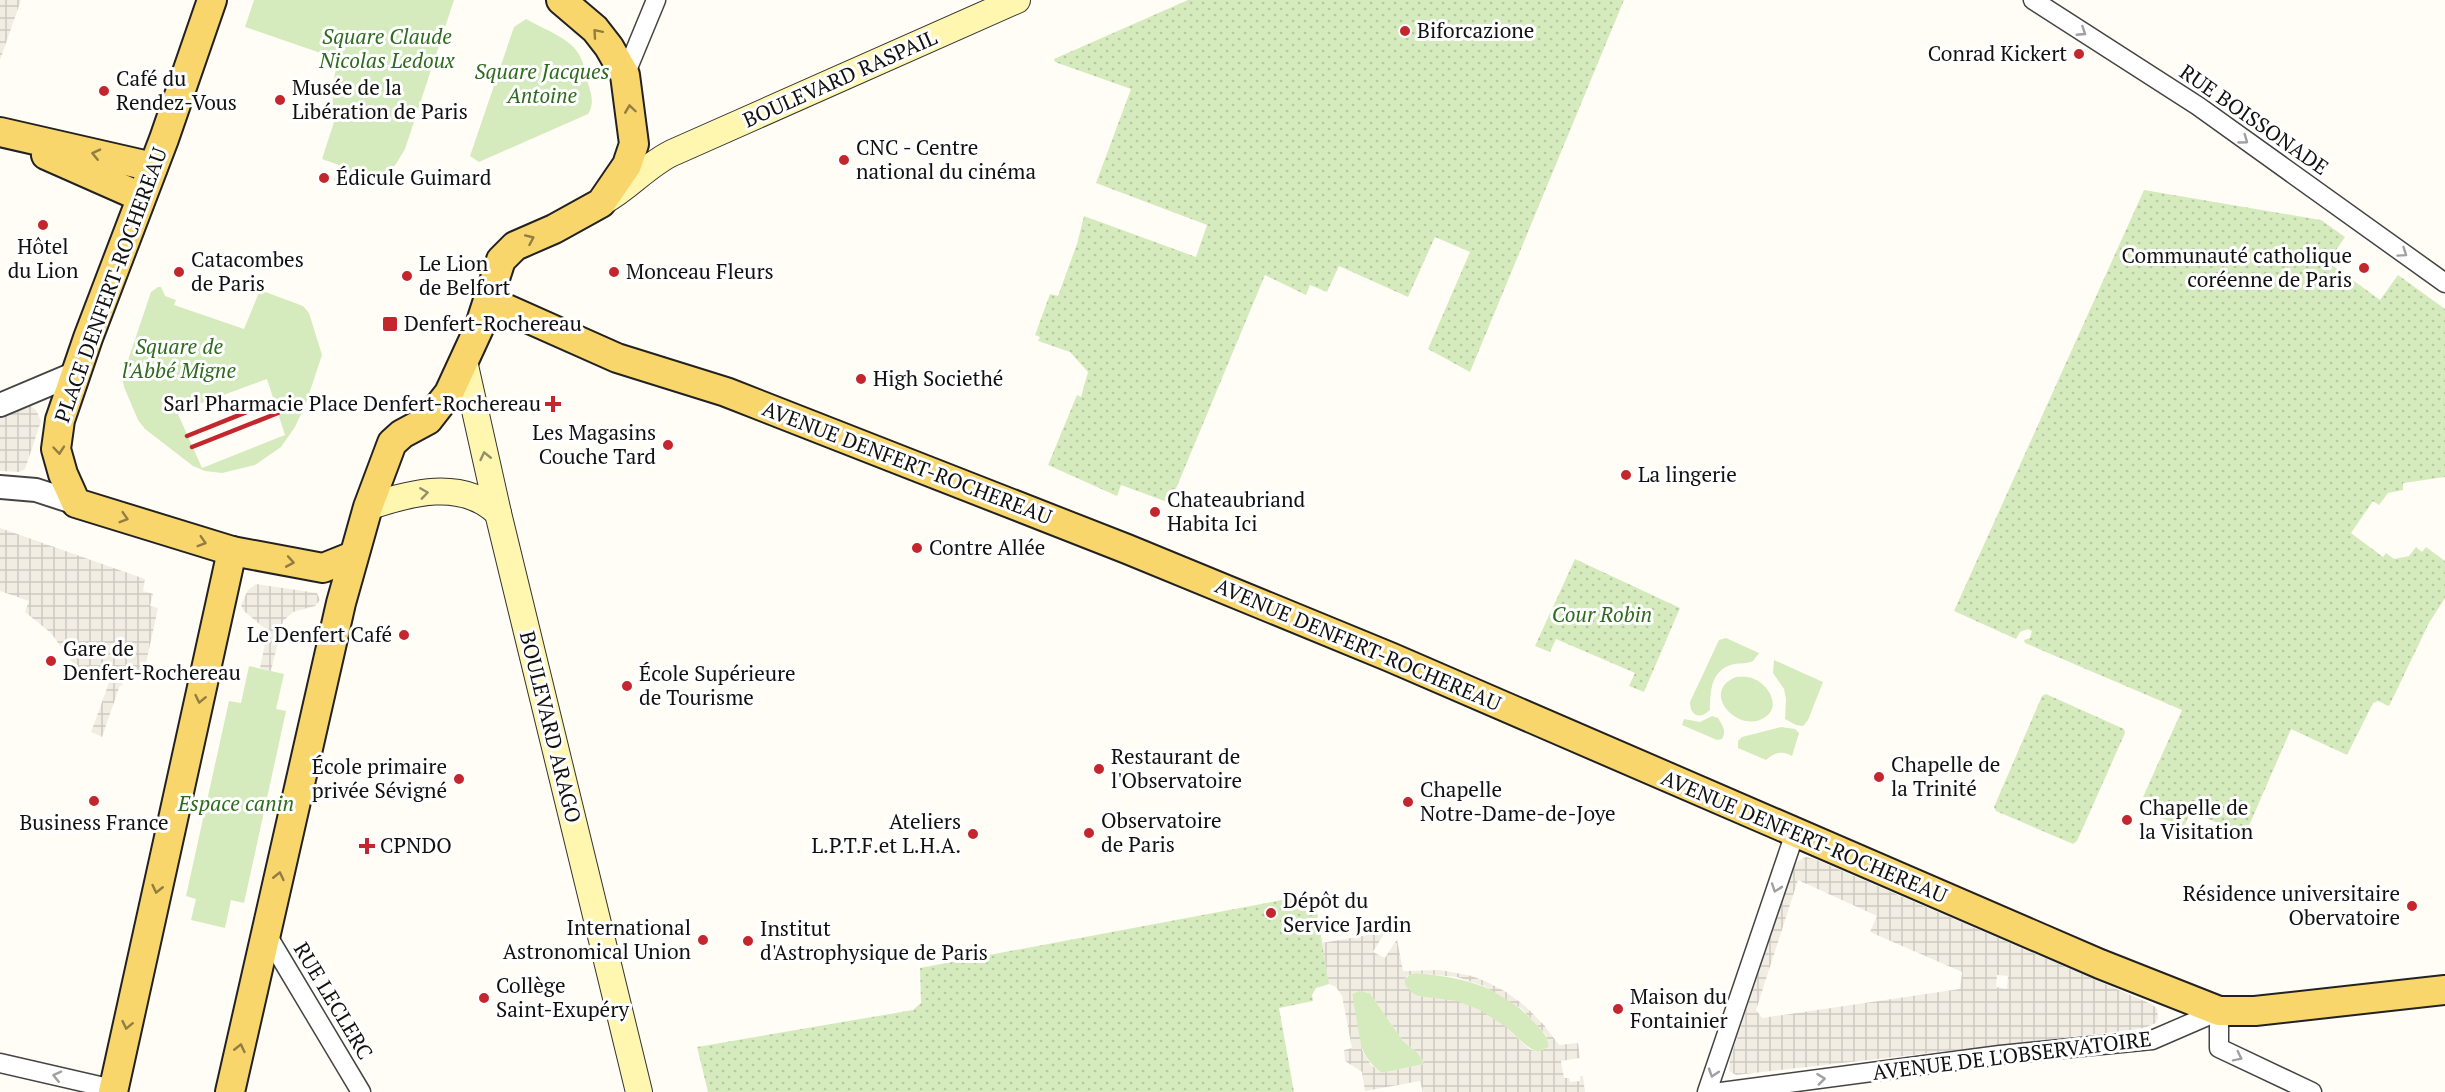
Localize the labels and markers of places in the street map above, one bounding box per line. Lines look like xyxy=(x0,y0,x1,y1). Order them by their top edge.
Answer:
place label: Biforcazione xyxy=(1417,16,1534,44)
marker: Biforcazione xyxy=(1398,24,1412,38)
place label: Conrad Kickert xyxy=(1928,39,2067,67)
marker: Conrad Kickert xyxy=(2072,47,2086,61)
place label: Café du Rendez-Vous xyxy=(116,64,237,116)
place label: Musée de la Libération de Paris xyxy=(292,73,468,125)
marker: Café du Rendez-Vous xyxy=(97,84,111,98)
marker: Musée de la Libération de Paris xyxy=(273,93,287,107)
place label: CNC - Centre national du cinéma xyxy=(856,133,1036,185)
marker: CNC - Centre national du cinéma xyxy=(837,153,851,167)
place label: Édicule Guimard xyxy=(336,163,492,191)
marker: Édicule Guimard xyxy=(317,171,331,185)
marker: Hôtel du Lion xyxy=(36,218,50,232)
place label: Hôtel du Lion xyxy=(8,232,79,284)
place label: Communauté catholique coréenne de Paris xyxy=(2122,241,2352,293)
place label: Catacombes de Paris xyxy=(191,245,304,297)
place label: Le Lion de Belfort xyxy=(419,249,511,301)
place label: Monceau Fleurs xyxy=(626,257,774,285)
marker: Communauté catholique coréenne de Paris xyxy=(2357,261,2371,275)
marker: Catacombes de Paris xyxy=(172,265,186,279)
marker: Monceau Fleurs xyxy=(607,265,621,279)
marker: Le Lion de Belfort xyxy=(400,269,414,283)
place label: Denfert-Rochereau xyxy=(404,309,582,337)
marker: Denfert-Rochereau xyxy=(381,315,399,333)
place label: High Societhé xyxy=(873,364,1003,392)
marker: High Societhé xyxy=(854,372,868,386)
place label: Sarl Pharmacie Place Denfert-Rochereau xyxy=(163,389,541,417)
marker: Sarl Pharmacie Place Denfert-Rochereau xyxy=(546,397,560,411)
place label: Les Magasins Couche Tard xyxy=(532,418,656,470)
marker: Les Magasins Couche Tard xyxy=(661,438,675,452)
place label: La lingerie xyxy=(1638,460,1737,488)
marker: La lingerie xyxy=(1619,468,1633,482)
place label: Chateaubriand Habita Ici xyxy=(1167,485,1305,537)
marker: Chateaubriand Habita Ici xyxy=(1148,505,1162,519)
place label: Contre Allée xyxy=(929,533,1045,561)
marker: Contre Allée xyxy=(910,541,924,555)
place label: Le Denfert Café xyxy=(247,620,392,648)
marker: Le Denfert Café xyxy=(397,628,411,642)
place label: Gare de Denfert-Rochereau xyxy=(63,634,241,686)
marker: Gare de Denfert-Rochereau xyxy=(44,654,58,668)
place label: École Supérieure de Tourisme xyxy=(639,659,796,711)
marker: École Supérieure de Tourisme xyxy=(620,679,634,693)
place label: Restaurant de l'Observatoire xyxy=(1111,742,1242,794)
place label: Chapelle de la Trinité xyxy=(1891,750,2000,802)
place label: École primaire privée Sévigné xyxy=(312,752,447,804)
marker: Restaurant de l'Observatoire xyxy=(1092,762,1106,776)
marker: Chapelle de la Trinité xyxy=(1872,770,1886,784)
marker: École primaire privée Sévigné xyxy=(452,772,466,786)
place label: Chapelle Notre-Dame-de-Joye xyxy=(1420,775,1616,827)
place label: Chapelle de la Visitation xyxy=(2139,793,2254,845)
marker: Business France xyxy=(87,794,101,808)
marker: Chapelle Notre-Dame-de-Joye xyxy=(1401,795,1415,809)
place label: Observatoire de Paris xyxy=(1101,806,1222,858)
place label: Ateliers L.P.T.F.et L.H.A. xyxy=(812,807,961,859)
place label: Business France xyxy=(19,808,169,836)
marker: Chapelle de la Visitation xyxy=(2120,813,2134,827)
marker: Observatoire de Paris xyxy=(1082,826,1096,840)
marker: Ateliers L.P.T.F.et L.H.A. xyxy=(966,827,980,841)
place label: CPNDO xyxy=(380,831,452,859)
marker: CPNDO xyxy=(358,837,376,855)
place label: Résidence universitaire Obervatoire xyxy=(2183,879,2400,931)
place label: Dépôt du Service Jardin xyxy=(1283,886,1412,938)
marker: Résidence universitaire Obervatoire xyxy=(2405,899,2419,913)
marker: Dépôt du Service Jardin xyxy=(1264,906,1278,920)
place label: International Astronomical Union xyxy=(503,913,692,965)
place label: Institut d'Astrophysique de Paris xyxy=(760,914,988,966)
marker: International Astronomical Union xyxy=(696,933,710,947)
marker: Institut d'Astrophysique de Paris xyxy=(741,934,755,948)
place label: Collège Saint-Exupéry xyxy=(496,971,630,1023)
place label: Maison du Fontainier xyxy=(1630,982,1728,1034)
marker: Collège Saint-Exupéry xyxy=(477,991,491,1005)
marker: Maison du Fontainier xyxy=(1611,1002,1625,1016)

